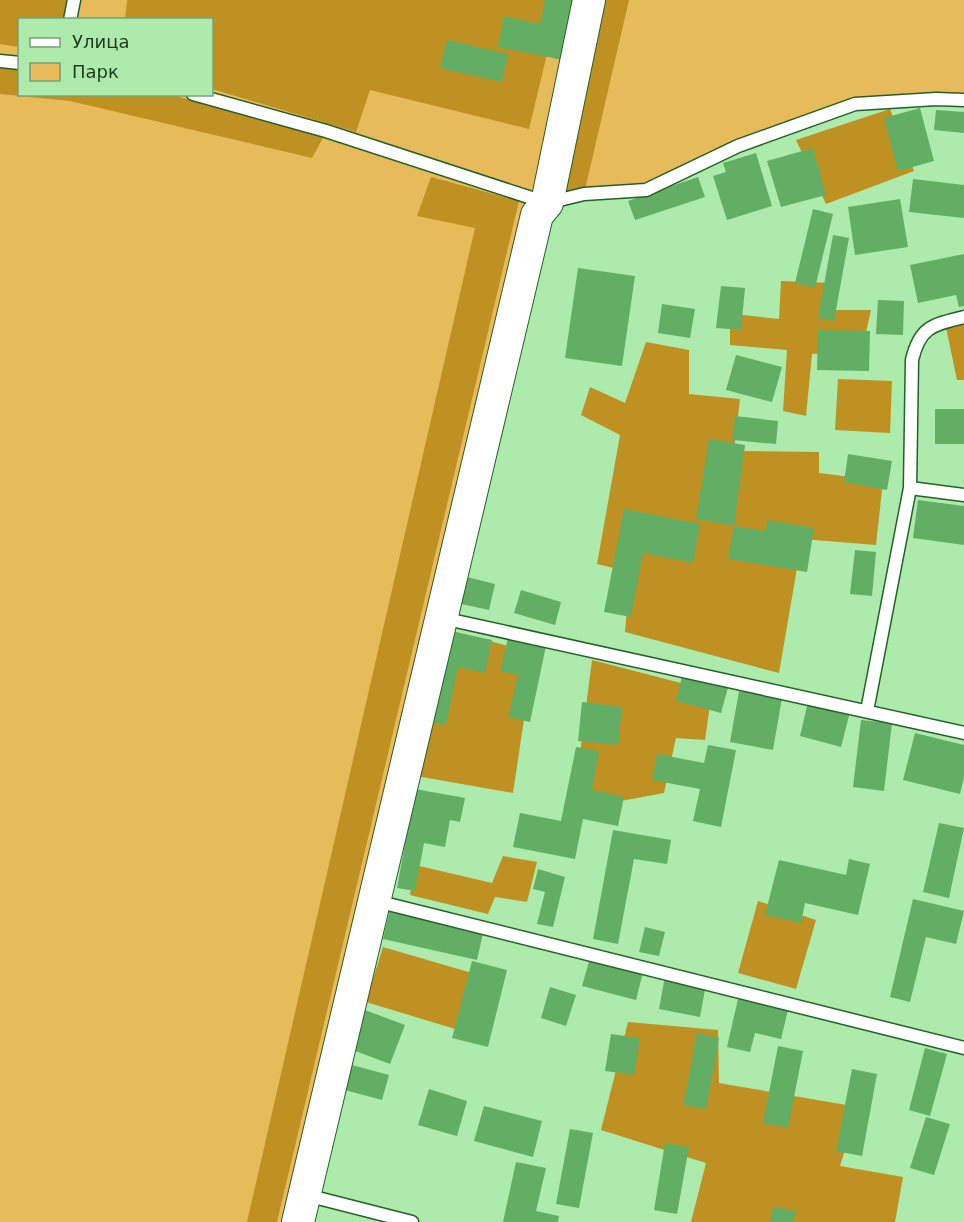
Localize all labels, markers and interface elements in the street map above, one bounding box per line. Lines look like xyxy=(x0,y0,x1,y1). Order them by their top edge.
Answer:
legend xyxy=(18,18,213,96)
text: Улица xyxy=(72,31,129,52)
text: Парк xyxy=(72,61,119,82)

